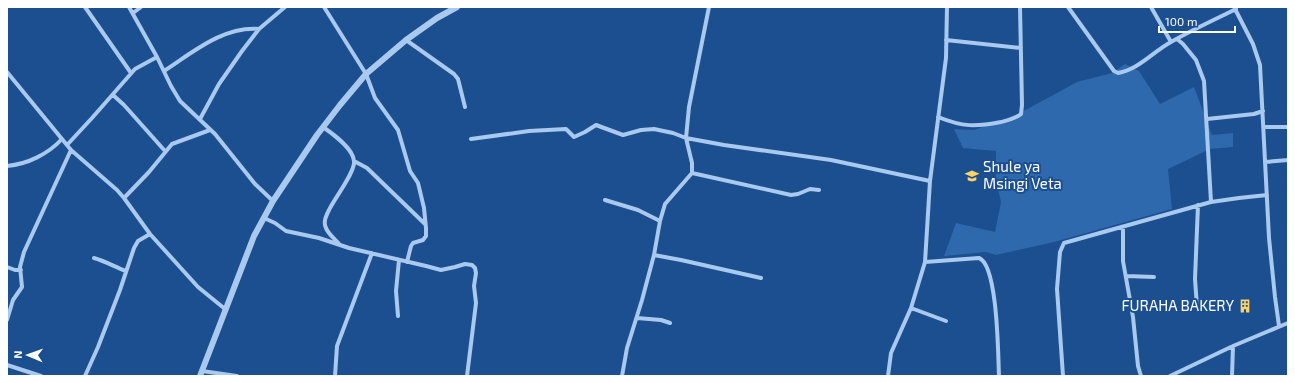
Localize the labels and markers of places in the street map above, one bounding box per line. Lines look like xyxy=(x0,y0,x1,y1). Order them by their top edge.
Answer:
place label: Shule ya Msingi Veta xyxy=(983,157,1062,192)
school or university icon: Shule ya Msingi Veta xyxy=(964,168,980,184)
place label: FURAHA BAKERY xyxy=(1122,296,1234,314)
building icon: FURAHA BAKERY xyxy=(1237,298,1253,314)

